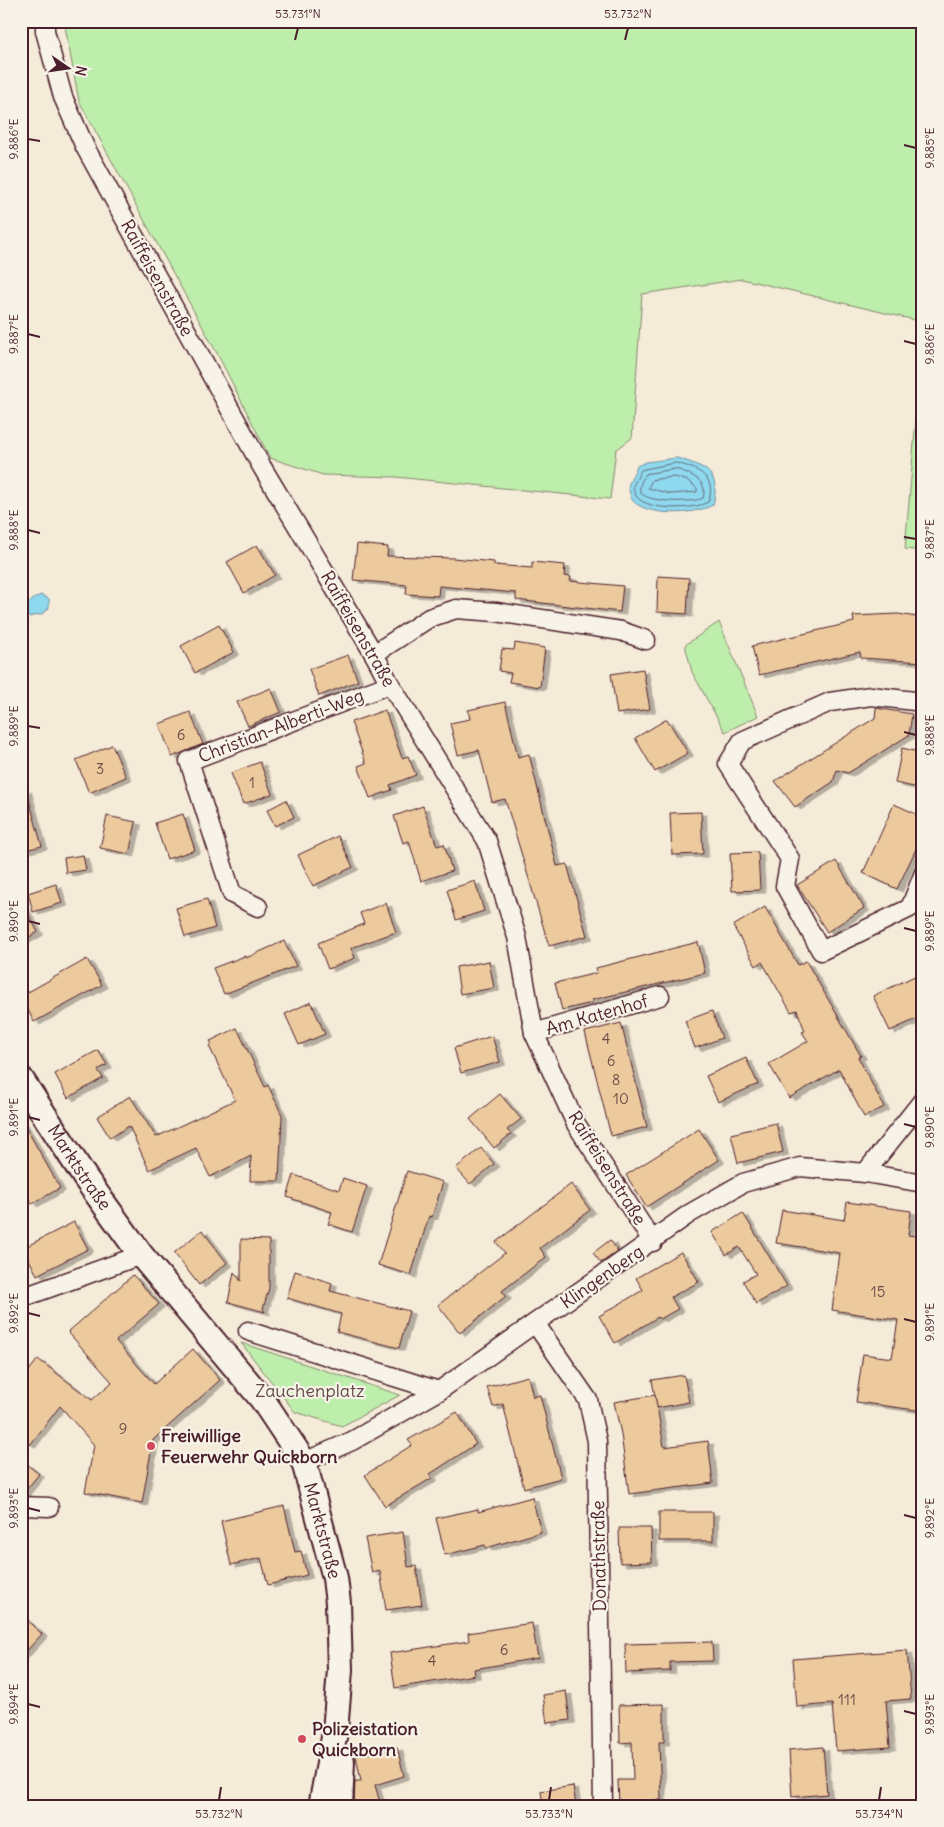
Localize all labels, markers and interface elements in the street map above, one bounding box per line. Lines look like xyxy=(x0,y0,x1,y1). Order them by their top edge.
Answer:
text: 53.731°N xyxy=(275,6,321,21)
text: 53.732°N xyxy=(604,6,652,21)
north arrow xyxy=(42,42,92,92)
text: N xyxy=(71,64,91,78)
text: 9.886°E xyxy=(6,119,21,159)
text: 9.885°E xyxy=(922,128,937,168)
street label: Raiffeisenstraße xyxy=(116,215,199,340)
text: 9.887°E xyxy=(6,314,21,354)
text: 9.886°E xyxy=(922,324,937,364)
text: 9.888°E xyxy=(6,510,21,550)
text: 9.887°E xyxy=(922,519,937,559)
street label: Raiffeisenstraße xyxy=(316,567,401,691)
street label: Christian-Alberti-Weg xyxy=(195,683,367,768)
text: 9.889°E xyxy=(6,706,21,746)
text: 9.888°E xyxy=(922,715,937,755)
house number: 6 xyxy=(177,725,185,744)
house number: 3 xyxy=(96,759,104,778)
house number: 1 xyxy=(249,773,255,792)
text: 9.890°E xyxy=(6,900,21,942)
text: 9.889°E xyxy=(922,911,937,951)
street label: Am Katenhof xyxy=(543,989,652,1040)
house number: 4 xyxy=(602,1029,611,1048)
house number: 6 xyxy=(607,1051,615,1070)
house number: 8 xyxy=(612,1070,620,1089)
house number: 10 xyxy=(613,1089,629,1108)
text: 9.891°E xyxy=(6,1098,21,1136)
street label: Raiffeisenstraße xyxy=(563,1106,652,1229)
text: 9.890°E xyxy=(922,1106,937,1148)
street label: Marktstraße xyxy=(43,1120,117,1215)
street label: Klingenberg xyxy=(556,1239,648,1314)
house number: 15 xyxy=(871,1282,885,1301)
text: 9.892°E xyxy=(6,1293,21,1333)
text: 9.891°E xyxy=(922,1303,937,1341)
park label: Zauchenplatz xyxy=(255,1379,365,1402)
house number: 9 xyxy=(119,1419,127,1438)
place label: Freiwillige Feuerwehr Quickborn xyxy=(161,1424,338,1468)
marker: Freiwillige Feuerwehr Quickborn xyxy=(145,1440,157,1452)
street label: Marktstraße xyxy=(299,1480,347,1581)
text: 9.893°E xyxy=(6,1488,21,1528)
text: 9.892°E xyxy=(922,1498,937,1538)
street label: Donathstraße xyxy=(586,1500,611,1612)
house number: 6 xyxy=(500,1640,508,1659)
house number: 4 xyxy=(428,1651,437,1670)
text: 9.894°E xyxy=(6,1684,21,1724)
house number: 111 xyxy=(838,1690,856,1709)
text: 9.893°E xyxy=(922,1694,937,1734)
place label: Polizeistation Quickborn xyxy=(312,1717,418,1761)
marker: Polizeistation Quickborn xyxy=(296,1733,308,1745)
text: 53.732°N xyxy=(195,1806,243,1821)
text: 53.733°N xyxy=(525,1806,573,1821)
text: 53.734°N xyxy=(855,1806,903,1821)

